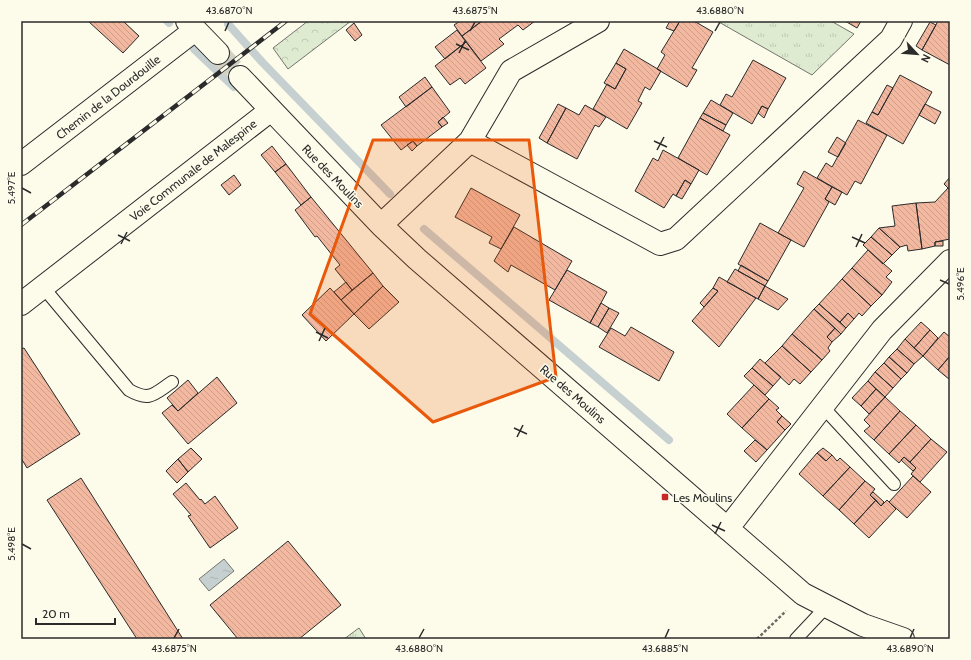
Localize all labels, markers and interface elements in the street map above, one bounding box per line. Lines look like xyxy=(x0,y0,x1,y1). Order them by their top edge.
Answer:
text: 43.6870°N xyxy=(206,4,252,17)
text: 43.6875°N xyxy=(452,4,498,17)
text: 43.6880°N xyxy=(696,4,744,17)
north arrow xyxy=(897,34,937,74)
street label: Chemin de la Dourdouille xyxy=(53,52,163,142)
text: N xyxy=(918,52,934,65)
street label: Voie Communale de Malespine xyxy=(127,116,259,224)
street label: Rue des Moulins xyxy=(299,141,367,211)
text: 5.497°E xyxy=(5,171,18,204)
text: 5.496°E xyxy=(954,267,967,300)
street label: Rue des Moulins xyxy=(537,361,609,427)
place label: Les Moulins xyxy=(673,490,732,505)
marker: Les Moulins xyxy=(660,492,670,502)
text: 5.498°E xyxy=(5,527,18,561)
scale bar xyxy=(36,600,115,626)
text: 20 m xyxy=(42,606,70,621)
text: 43.6875°N xyxy=(151,642,197,655)
text: 43.6880°N xyxy=(395,642,443,655)
text: 43.6885°N xyxy=(642,642,688,655)
text: 43.6890°N xyxy=(886,642,934,655)

